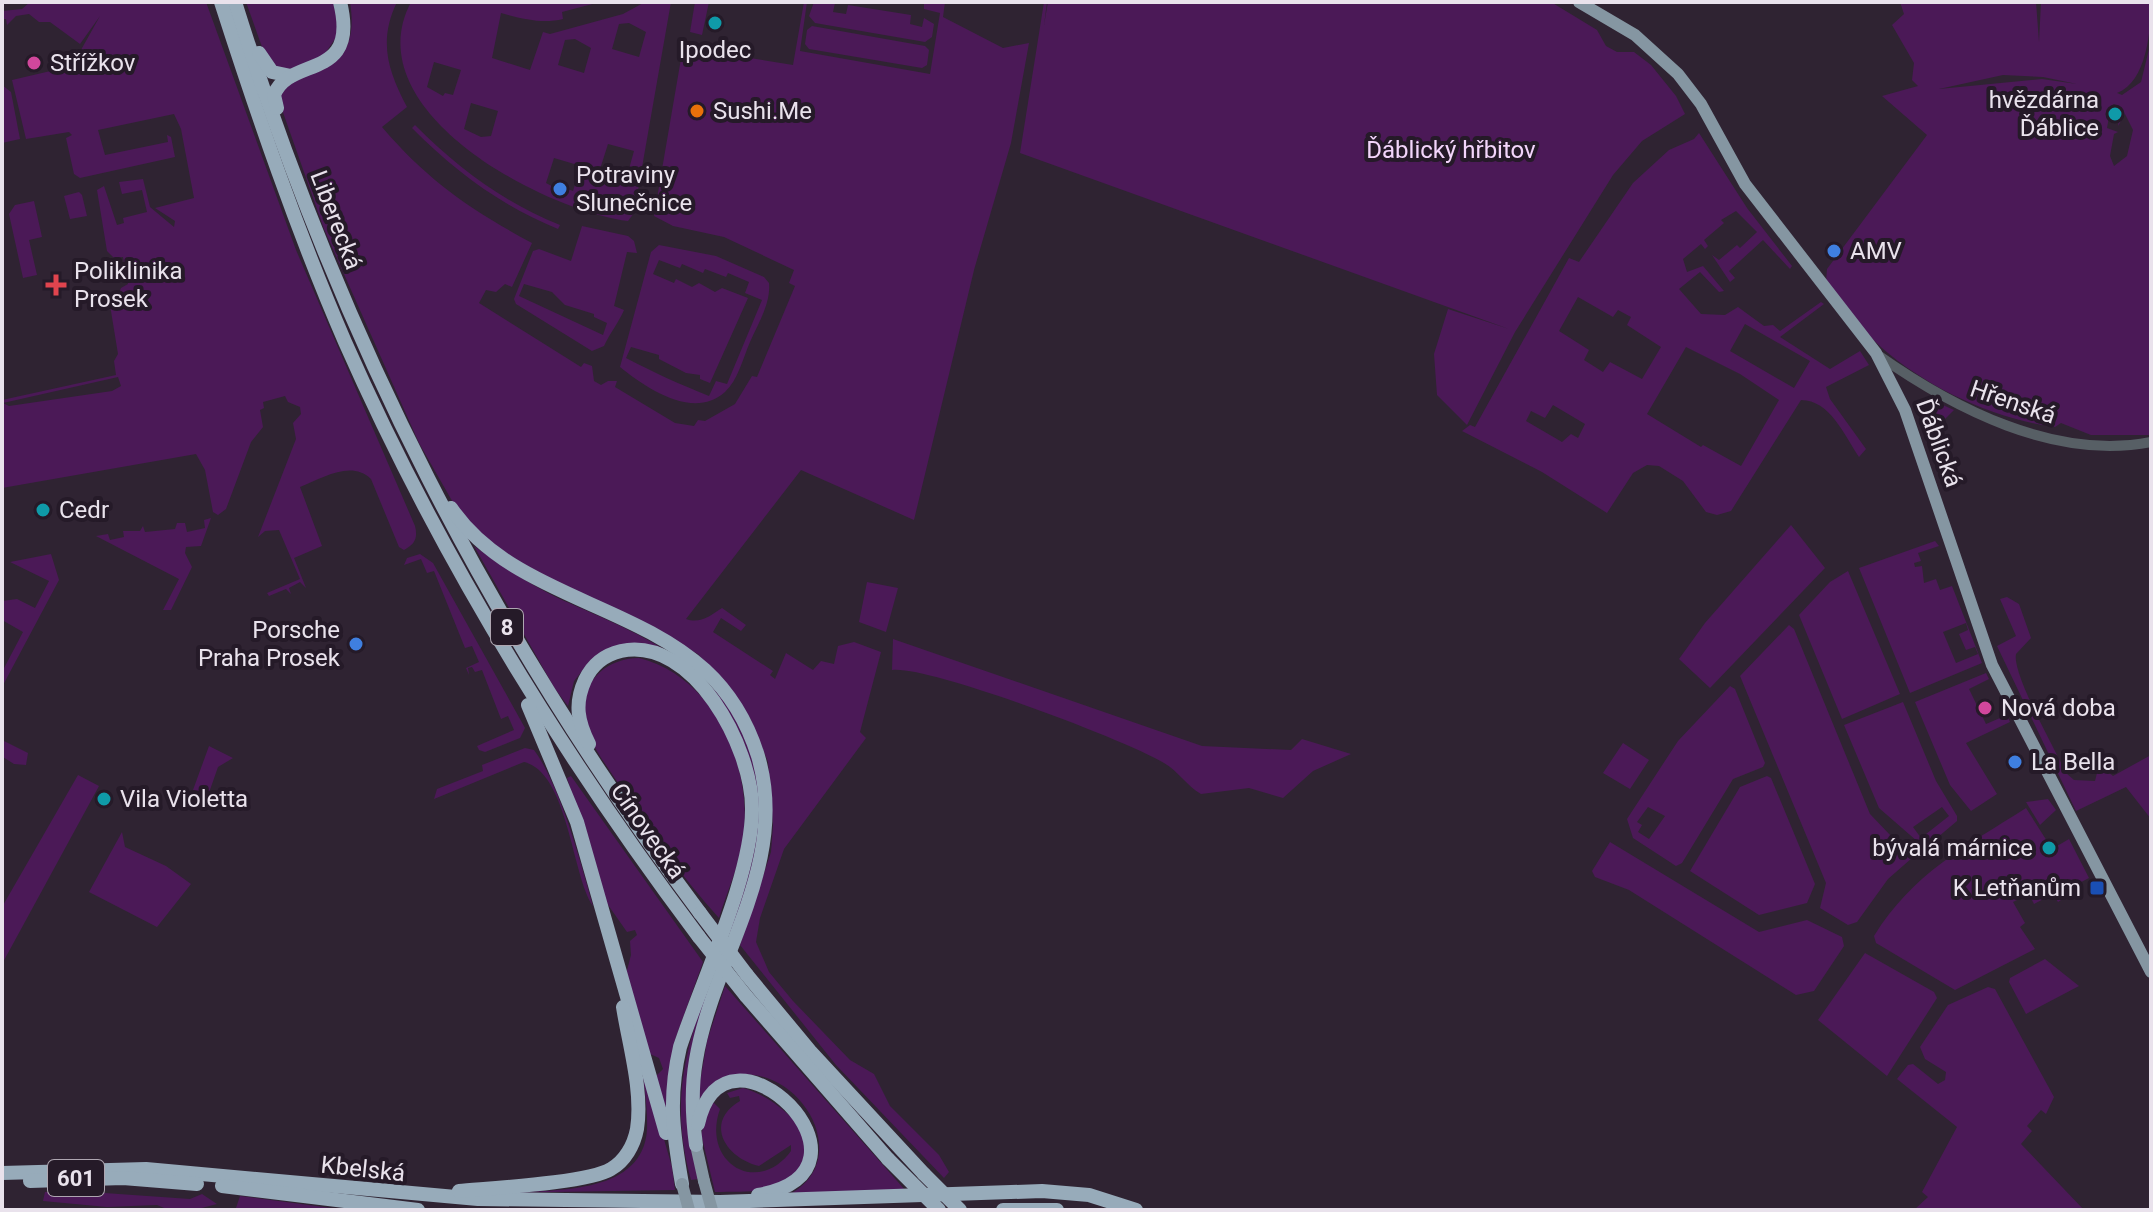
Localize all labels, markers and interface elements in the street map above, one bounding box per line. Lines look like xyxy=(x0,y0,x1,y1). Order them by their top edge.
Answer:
marker: Ipodec xyxy=(706,14,724,32)
place label: Ipodec xyxy=(679,36,751,64)
place label: Střížkov xyxy=(50,49,136,77)
marker: Střížkov xyxy=(25,54,43,72)
place label: hvězdárna Ďáblice xyxy=(1989,86,2099,142)
place label: Sushi.Me xyxy=(713,97,812,125)
marker: Sushi.Me xyxy=(688,102,706,120)
marker: hvězdárna Ďáblice xyxy=(2106,105,2124,123)
park label: Ďáblický hřbitov xyxy=(1366,136,1536,164)
place label: Potraviny Slunečnice xyxy=(576,161,692,217)
street label: Liberecká xyxy=(304,167,368,273)
marker: Potraviny Slunečnice xyxy=(551,180,569,198)
place label: AMV xyxy=(1850,237,1902,265)
marker: AMV xyxy=(1825,242,1843,260)
place label: Poliklinika Prosek xyxy=(74,257,183,313)
marker: Poliklinika Prosek xyxy=(45,274,67,296)
street label: Hřenská xyxy=(1967,374,2059,430)
street label: Ďáblická xyxy=(1910,395,1968,491)
place label: Cedr xyxy=(59,496,109,524)
marker: Cedr xyxy=(34,501,52,519)
road number: 8 xyxy=(491,609,523,645)
place label: Porsche Praha Prosek xyxy=(198,616,341,672)
marker: Porsche Praha Prosek xyxy=(347,635,365,653)
place label: Nová doba xyxy=(2001,694,2116,722)
marker: Nová doba xyxy=(1976,699,1994,717)
place label: La Bella xyxy=(2031,748,2115,776)
marker: La Bella xyxy=(2006,753,2024,771)
street label: Cínovecká xyxy=(605,778,691,884)
place label: Vila Violetta xyxy=(120,785,248,813)
marker: Vila Violetta xyxy=(95,790,113,808)
place label: bývalá márnice xyxy=(1872,834,2033,862)
marker: bývalá márnice xyxy=(2040,839,2058,857)
place label: K Letňanům xyxy=(1953,874,2081,902)
marker: K Letňanům xyxy=(2088,879,2106,897)
street label: Kbelská xyxy=(319,1151,407,1187)
road number: 601 xyxy=(48,1160,104,1196)

